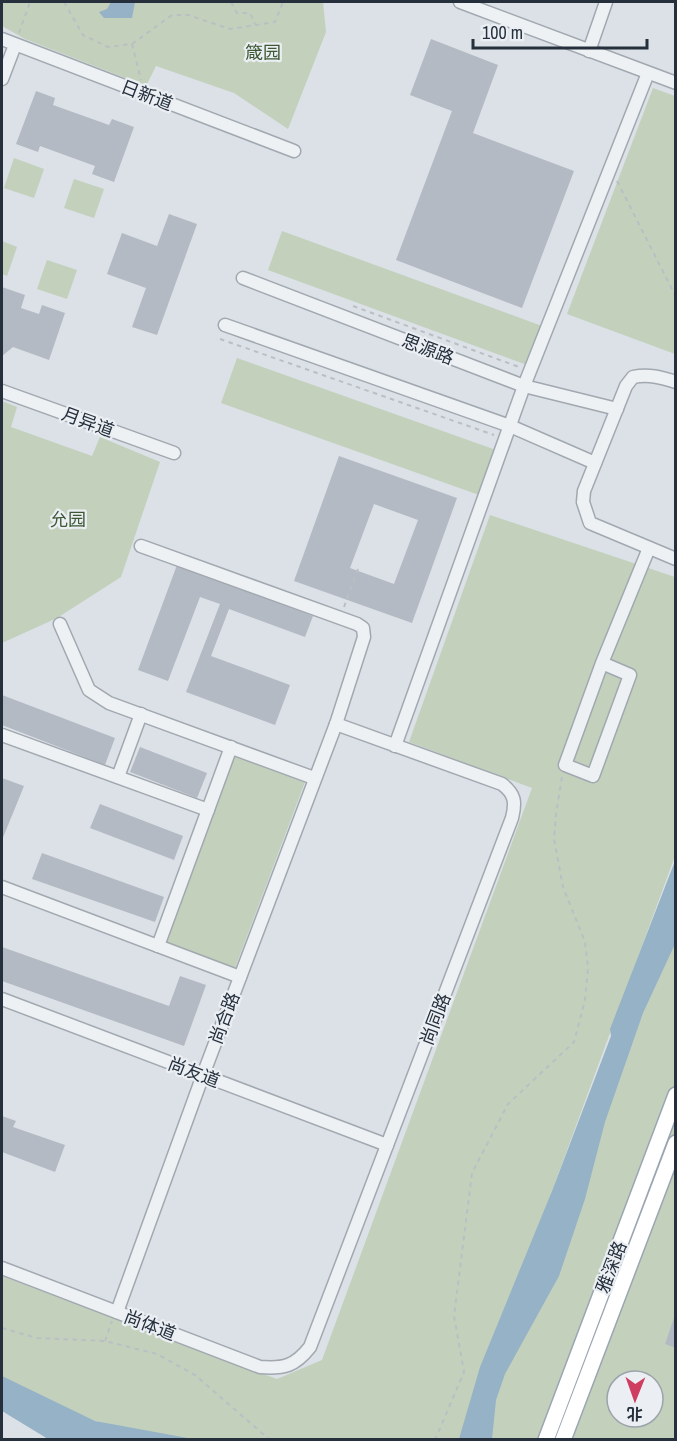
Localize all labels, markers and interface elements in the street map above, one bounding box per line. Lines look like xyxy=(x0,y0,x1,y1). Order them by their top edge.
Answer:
scale bar xyxy=(473,12,647,50)
text: 100 m xyxy=(482,20,523,45)
park label: 箴园 xyxy=(245,40,281,65)
street label: 日新道 xyxy=(117,74,177,116)
street label: 思源路 xyxy=(398,328,458,370)
street label: 月异道 xyxy=(58,401,118,443)
park label: 允园 xyxy=(50,507,86,532)
street label: 尚合路 xyxy=(203,988,245,1048)
street label: 尚同路 xyxy=(414,989,456,1049)
street label: 尚友道 xyxy=(164,1051,224,1093)
street label: 雅深路 xyxy=(590,1237,632,1297)
street label: 尚体道 xyxy=(120,1304,180,1346)
north arrow xyxy=(605,1369,665,1429)
text: 北 xyxy=(627,1403,643,1425)

